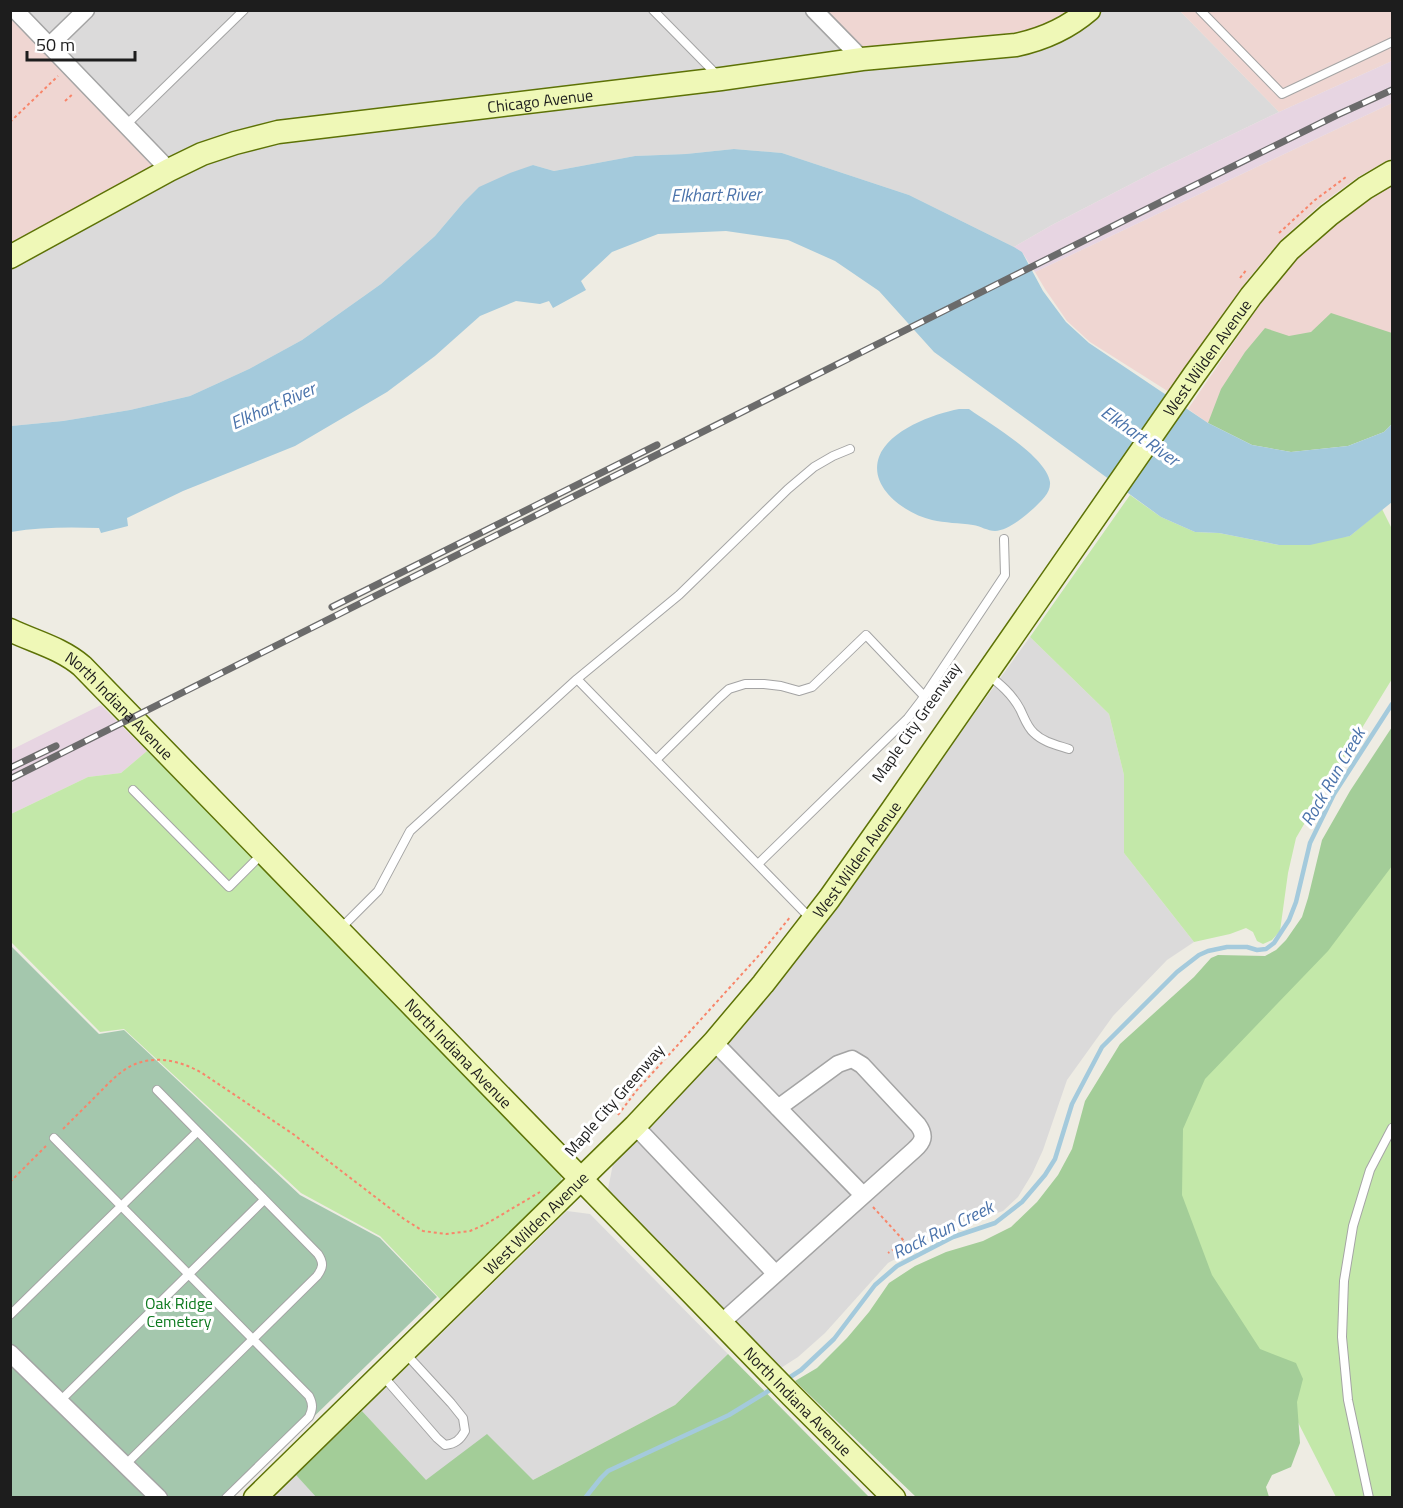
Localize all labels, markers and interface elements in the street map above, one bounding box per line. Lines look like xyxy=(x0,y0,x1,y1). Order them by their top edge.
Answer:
scale bar xyxy=(27,24,135,62)
text: 50 m xyxy=(36,31,75,58)
street label: Chicago Avenue xyxy=(486,82,594,119)
water label: Elkhart River xyxy=(671,180,764,209)
street label: West Wilden Avenue xyxy=(1157,294,1257,421)
water label: Elkhart River xyxy=(226,374,322,436)
water label: Elkhart River xyxy=(1096,399,1187,474)
street label: North Indiana Avenue xyxy=(60,645,179,765)
street label: Maple City Greenway xyxy=(865,657,967,787)
water label: Rock Run Creek xyxy=(1294,721,1373,831)
street label: West Wilden Avenue xyxy=(807,796,907,923)
street label: North Indiana Avenue xyxy=(399,993,518,1114)
street label: Maple City Greenway xyxy=(558,1038,670,1161)
street label: West Wilden Avenue xyxy=(478,1166,594,1280)
water label: Rock Run Creek xyxy=(888,1193,1000,1266)
park label: Oak Ridge Cemetery xyxy=(145,1291,213,1333)
street label: North Indiana Avenue xyxy=(738,1341,857,1461)

